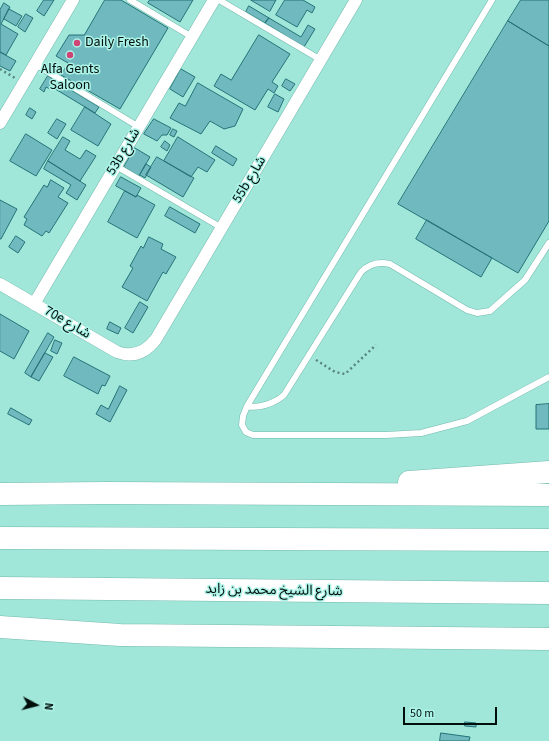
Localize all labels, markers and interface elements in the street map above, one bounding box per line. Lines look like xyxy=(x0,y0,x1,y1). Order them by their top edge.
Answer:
place label: Daily Fresh xyxy=(85,35,149,51)
marker: Daily Fresh xyxy=(72,38,82,48)
marker: Alfa Gents Saloon xyxy=(65,50,75,60)
place label: Alfa Gents Saloon xyxy=(41,62,99,94)
street label: 53b شارع xyxy=(103,125,145,179)
street label: 55b شارع xyxy=(229,153,271,207)
street label: 70e شارع xyxy=(41,303,93,343)
street label: شارع الشيخ محمد بن زايد xyxy=(205,581,343,601)
north arrow xyxy=(16,685,56,725)
scale bar xyxy=(405,699,499,725)
text: N xyxy=(41,702,56,711)
text: 50 m xyxy=(410,705,434,722)

